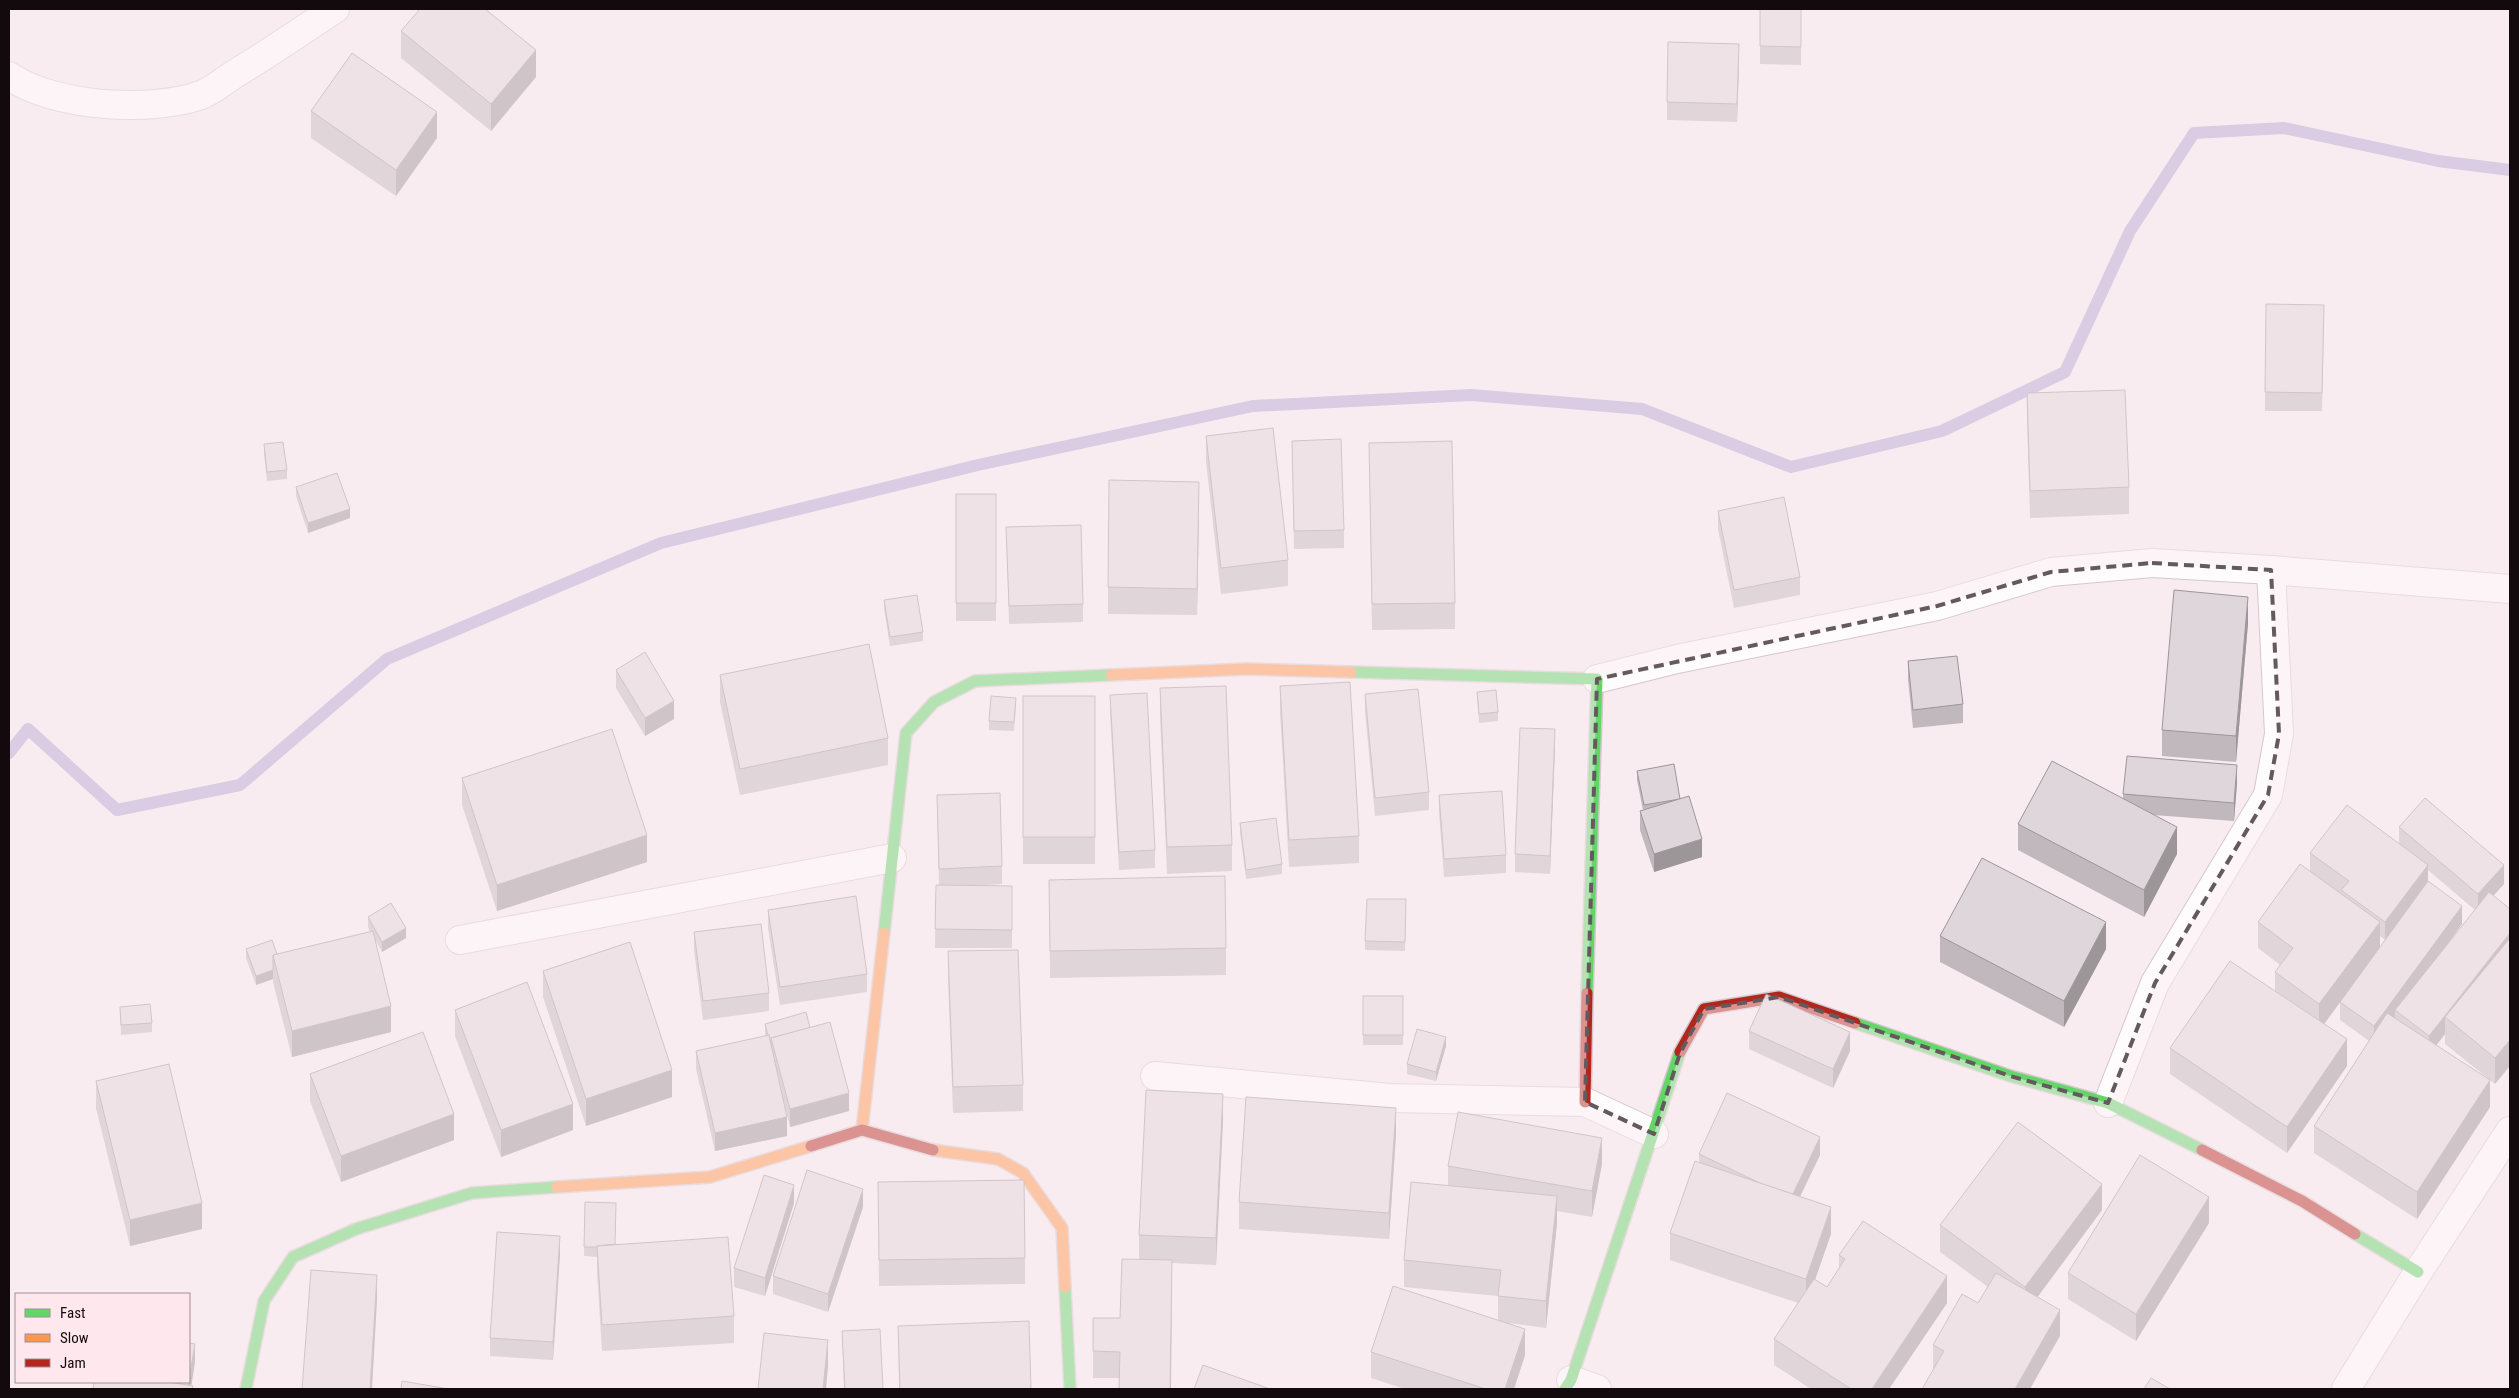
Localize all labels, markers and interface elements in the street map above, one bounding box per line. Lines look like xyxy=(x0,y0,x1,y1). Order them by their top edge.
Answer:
legend xyxy=(15,1293,190,1383)
text: Fast xyxy=(60,1304,85,1322)
text: Slow xyxy=(60,1329,89,1347)
text: Jam xyxy=(60,1354,86,1372)

